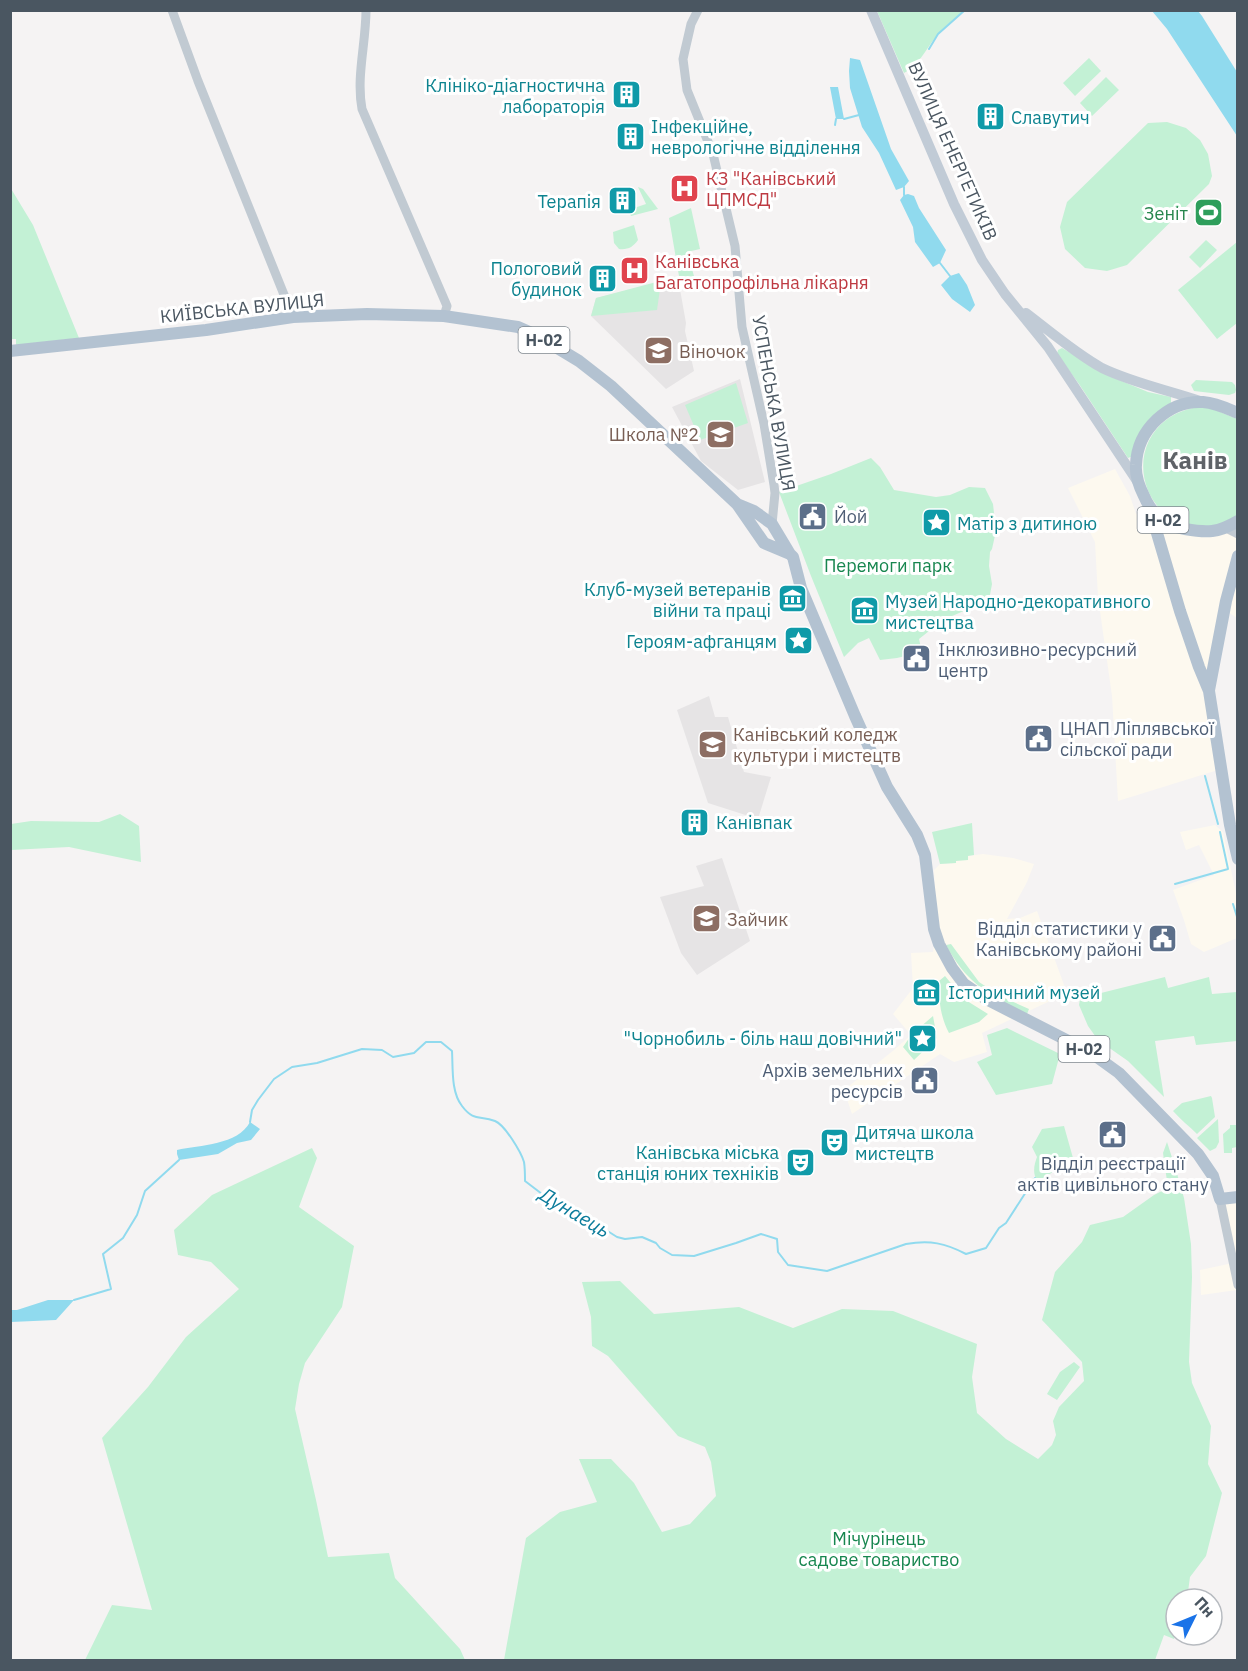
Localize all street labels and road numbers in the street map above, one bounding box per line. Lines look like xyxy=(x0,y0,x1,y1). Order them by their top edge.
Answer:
street label: ВУЛИЦЯ ЕНЕРГЕТИКІВ xyxy=(903,58,1003,244)
street label: КИЇВСЬКА ВУЛИЦЯ xyxy=(159,288,325,328)
street label: УСПЕНСЬКА ВУЛИЦЯ xyxy=(747,313,801,493)
road number: Н-02 xyxy=(518,327,570,353)
road number: Н-02 xyxy=(1138,507,1188,533)
road number: Н-02 xyxy=(1058,1036,1110,1062)

